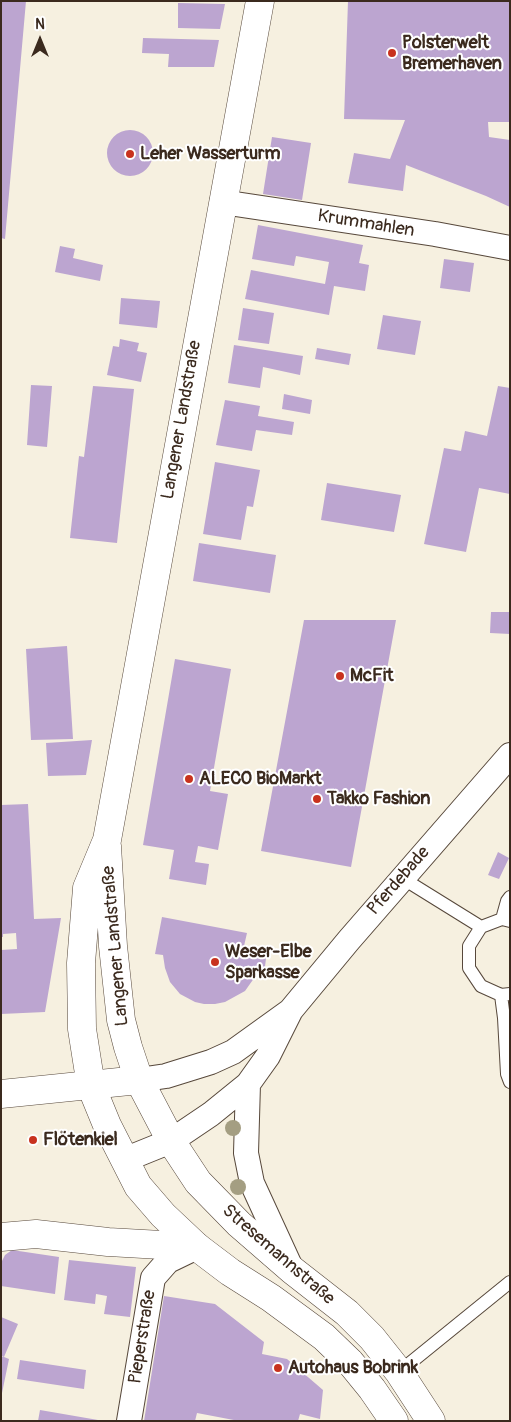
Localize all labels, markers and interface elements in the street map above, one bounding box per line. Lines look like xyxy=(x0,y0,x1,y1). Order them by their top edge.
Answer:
north arrow xyxy=(15,15,65,65)
text: N xyxy=(35,16,45,33)
place label: Polsterwelt Bremerhaven xyxy=(402,32,502,74)
marker: Polsterwelt Bremerhaven xyxy=(386,47,398,59)
place label: Leher Wasserturm xyxy=(140,143,281,165)
marker: Leher Wasserturm xyxy=(124,148,136,160)
street label: Krummahlen xyxy=(316,206,416,242)
street label: Langener Landstraße xyxy=(157,339,207,501)
place label: McFit xyxy=(350,665,393,687)
marker: McFit xyxy=(334,670,346,682)
place label: ALECO BioMarkt xyxy=(199,768,321,790)
marker: ALECO BioMarkt xyxy=(183,773,195,785)
place label: Takko Fashion xyxy=(327,788,431,810)
marker: Takko Fashion xyxy=(311,793,323,805)
street label: Pferdebade xyxy=(363,842,435,920)
street label: Langener Landstraße xyxy=(98,865,134,1027)
place label: Weser-Elbe Sparkasse xyxy=(225,941,312,984)
marker: Weser-Elbe Sparkasse xyxy=(209,956,221,968)
place label: Flötenkiel xyxy=(43,1129,118,1151)
marker: Flötenkiel xyxy=(27,1134,39,1146)
street label: Stresemannstraße xyxy=(217,1200,339,1310)
street label: Pieperstraße xyxy=(125,1289,161,1385)
place label: Autohaus Bobrink xyxy=(288,1357,418,1379)
marker: Autohaus Bobrink xyxy=(272,1362,284,1374)

